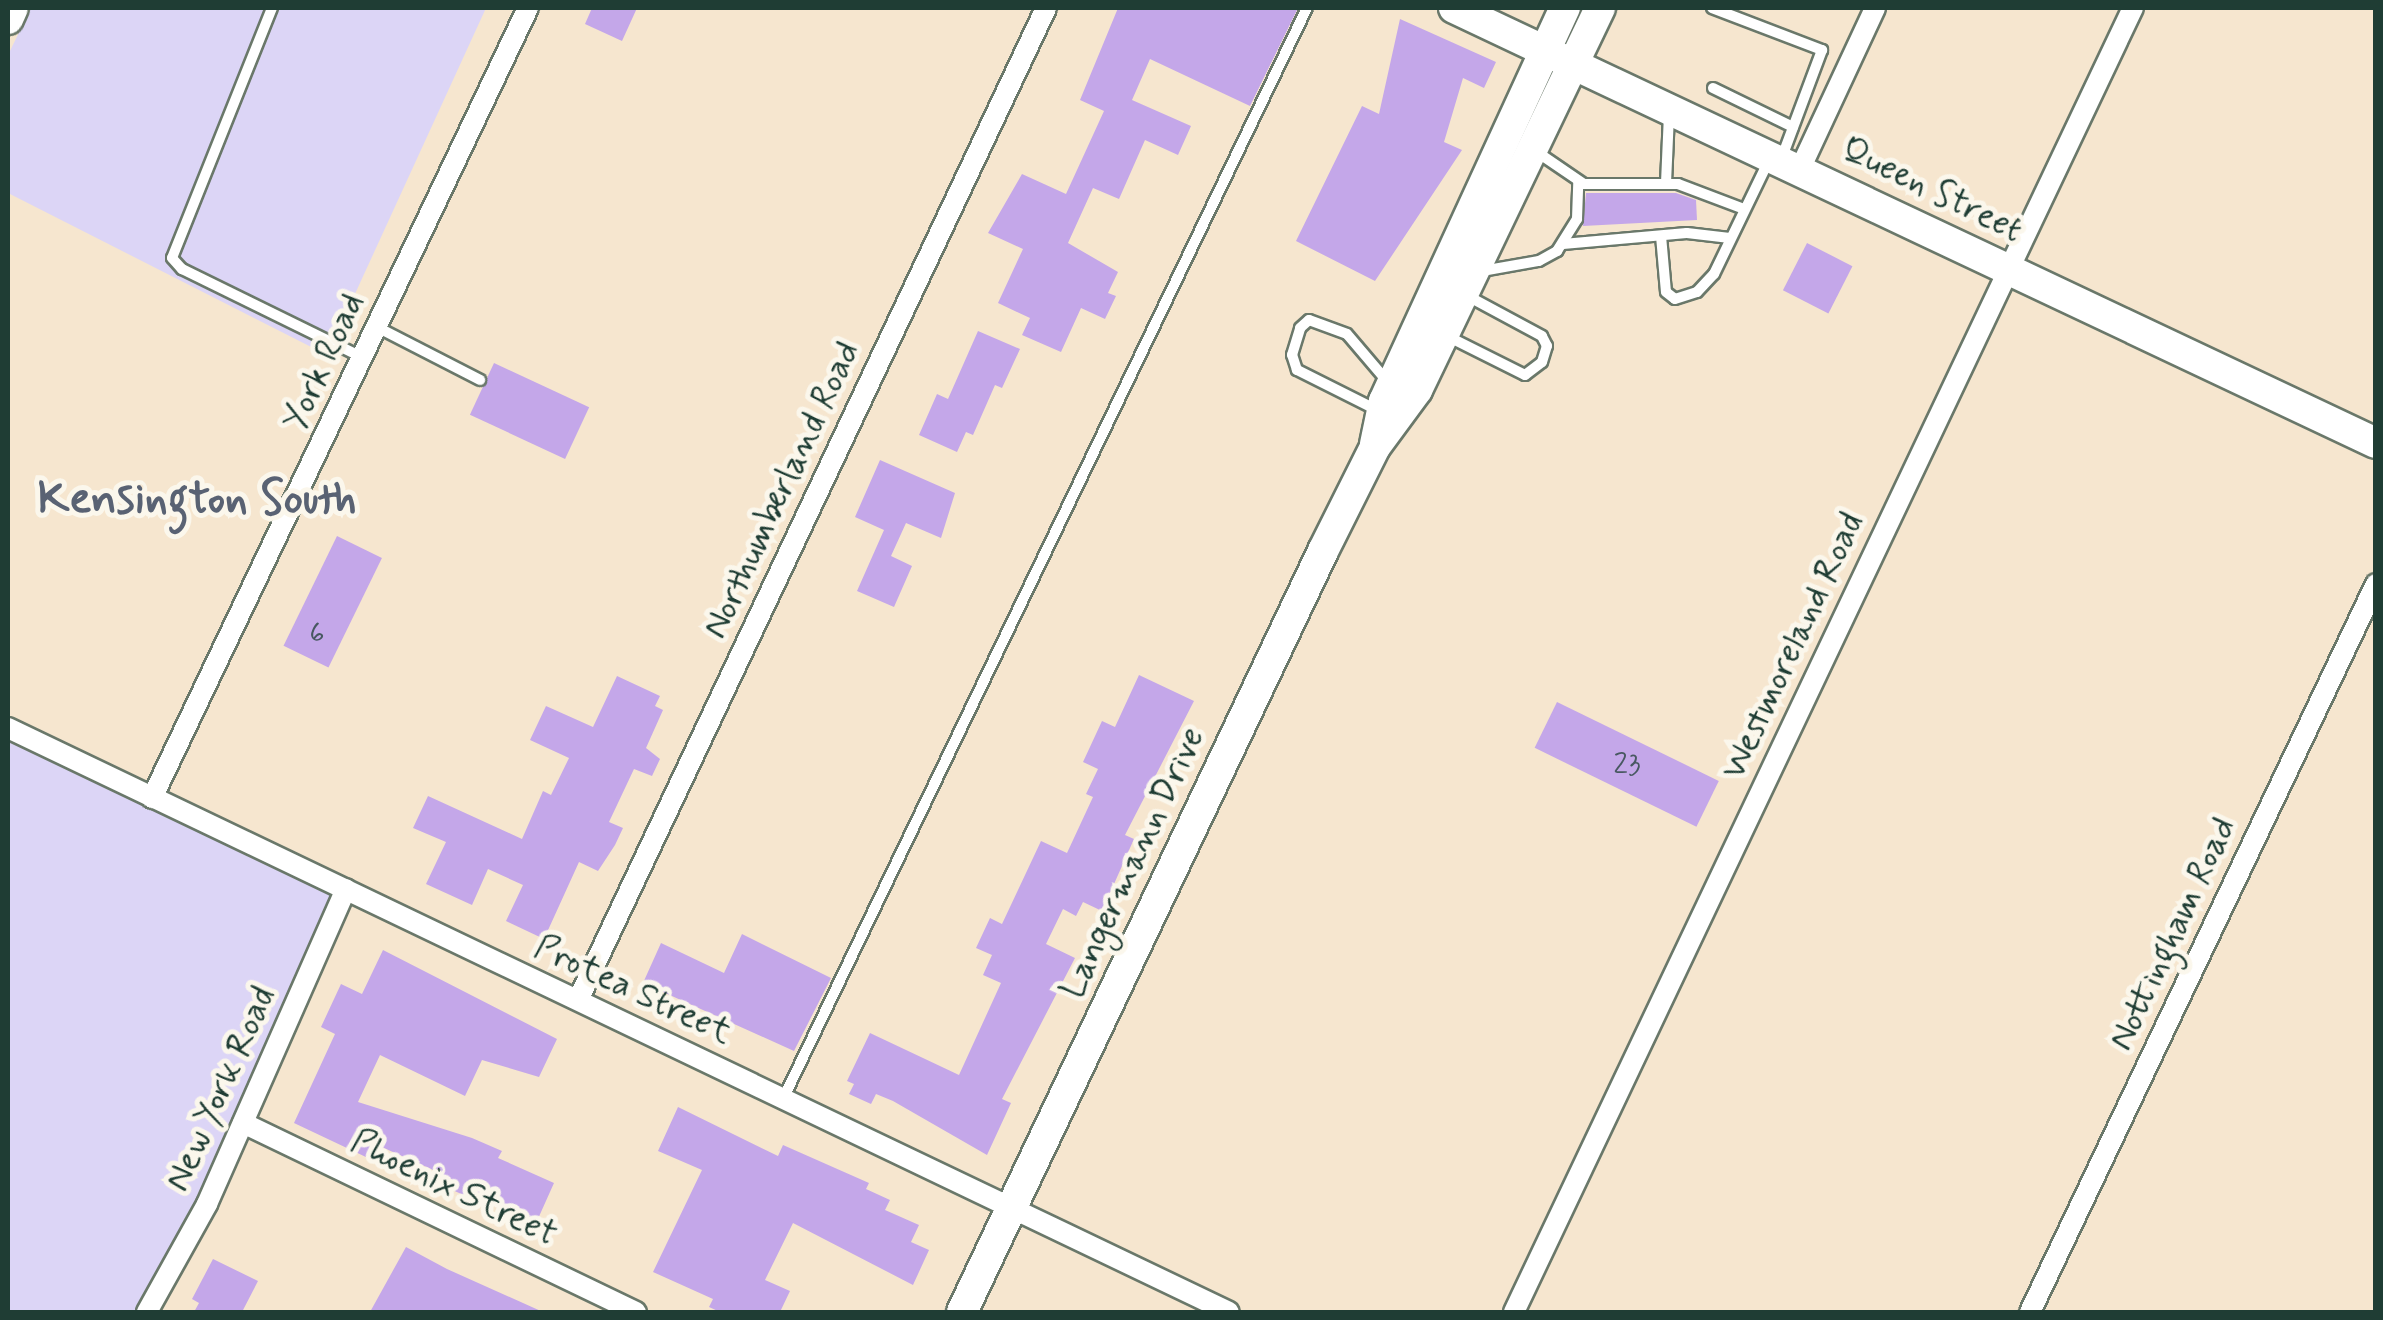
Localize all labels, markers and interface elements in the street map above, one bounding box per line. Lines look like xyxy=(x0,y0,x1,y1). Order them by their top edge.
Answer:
street label: Queen Street xyxy=(1832,127,2032,253)
street label: York Road xyxy=(274,287,374,437)
street label: Northumberland Road xyxy=(695,335,869,645)
district label: Kensington South xyxy=(37,473,357,527)
street label: Westmoreland Road xyxy=(1713,507,1873,785)
house number: 6 xyxy=(309,616,325,652)
street label: Langermann Drive xyxy=(1052,722,1214,1004)
house number: 23 xyxy=(1613,747,1641,783)
street label: Nottingham Road xyxy=(2101,811,2245,1057)
street label: Protea Street xyxy=(528,926,738,1054)
street label: New York Road xyxy=(157,981,285,1197)
street label: Phoenix Street xyxy=(345,1120,563,1256)

